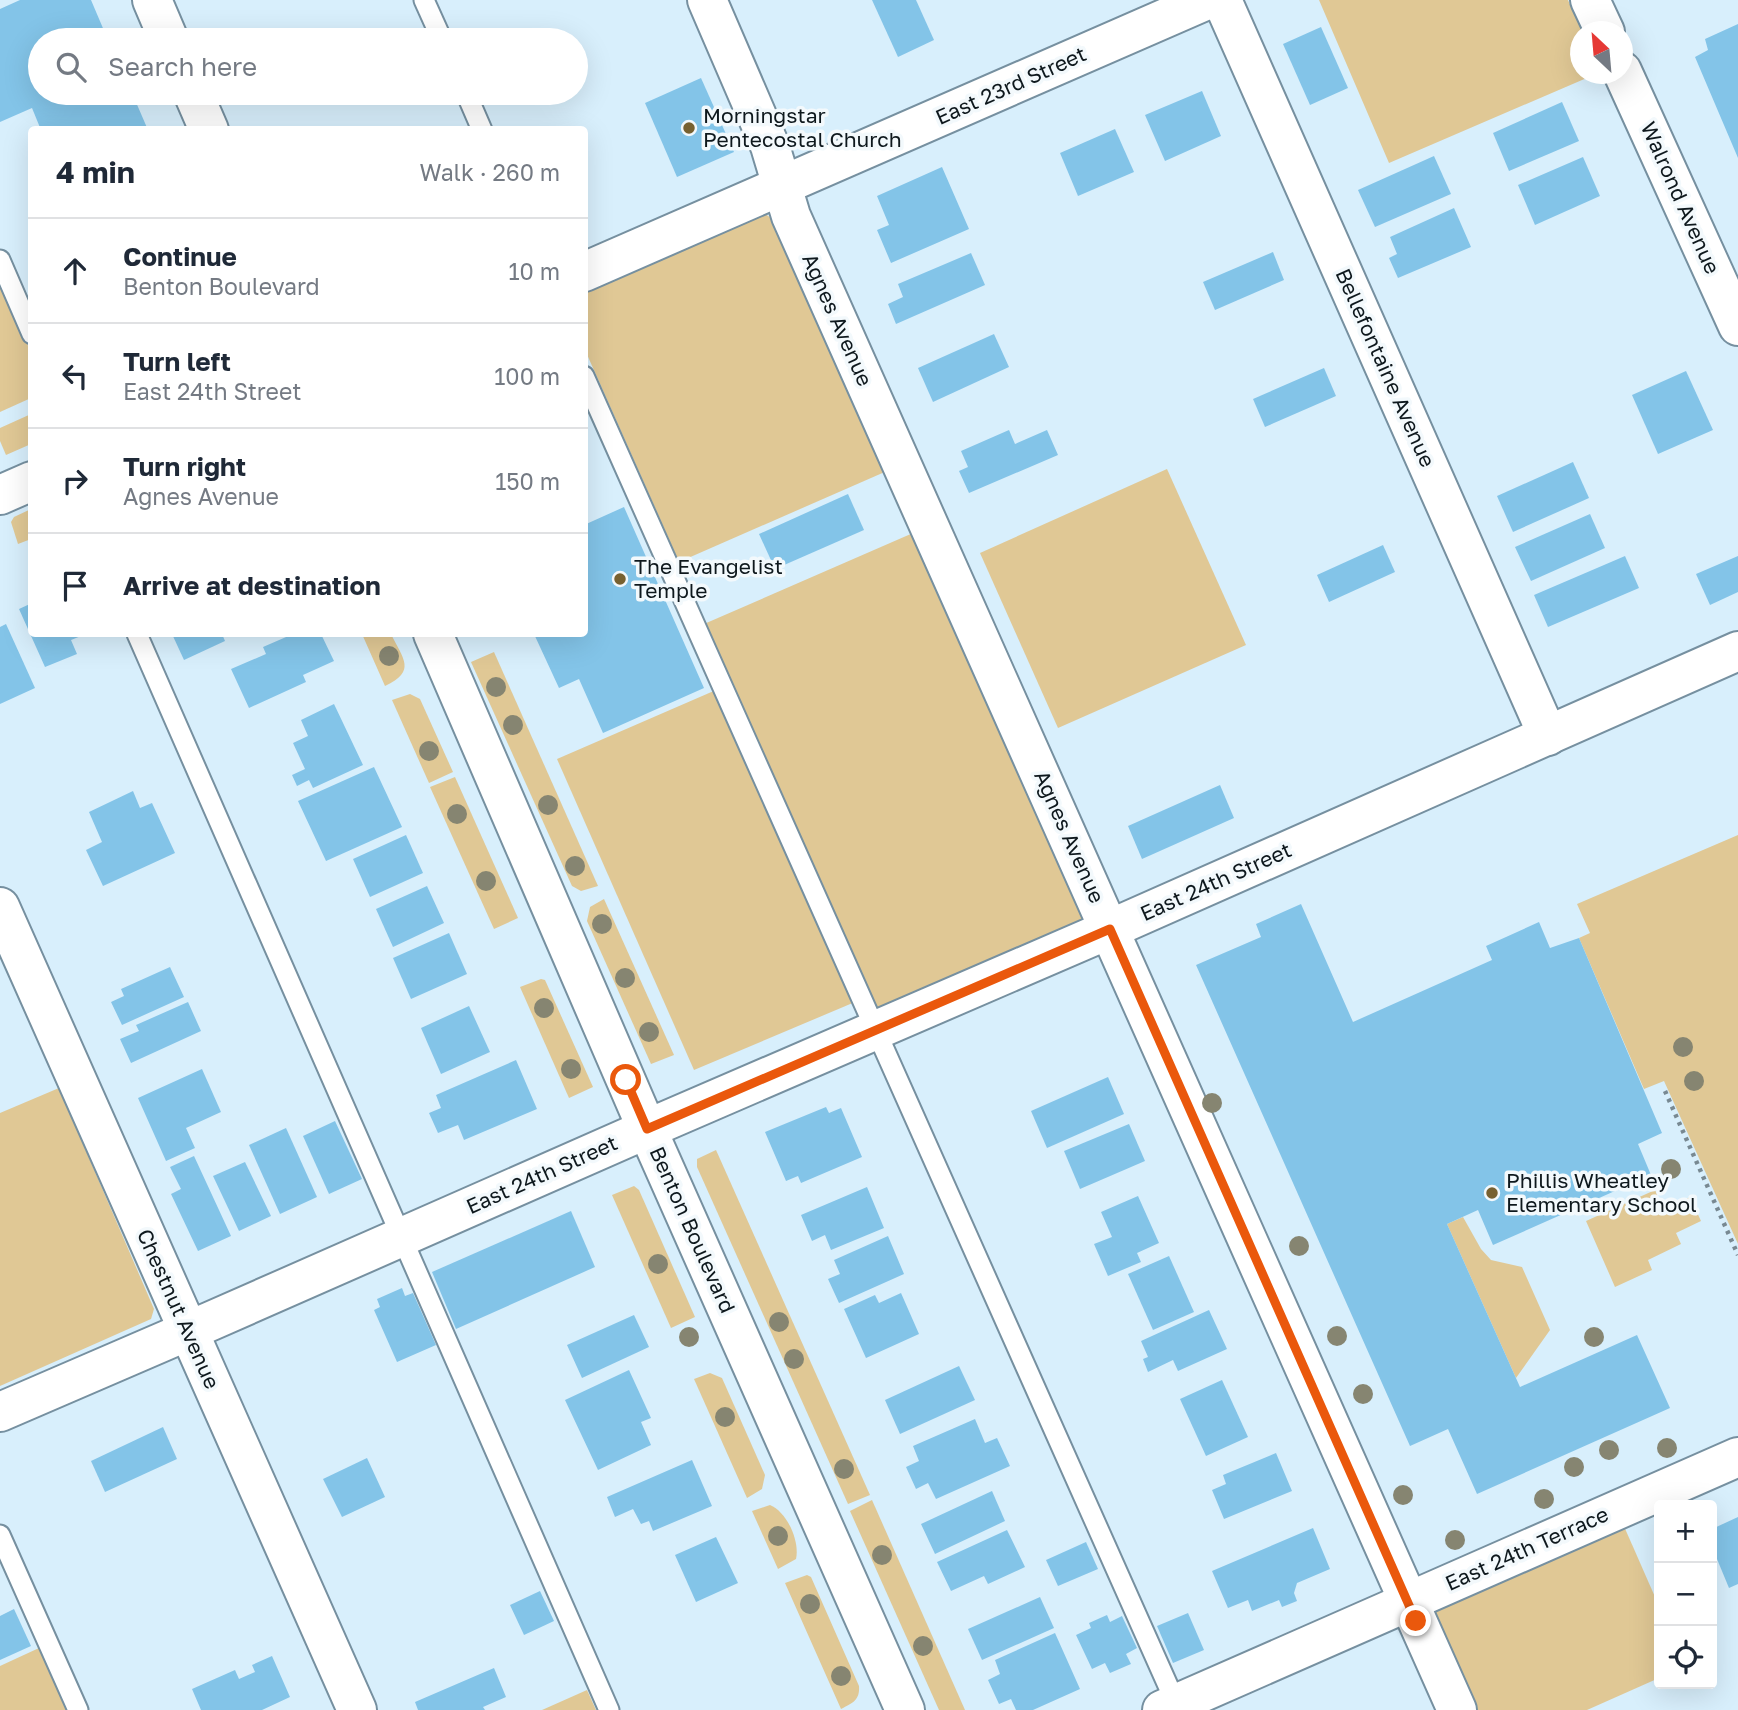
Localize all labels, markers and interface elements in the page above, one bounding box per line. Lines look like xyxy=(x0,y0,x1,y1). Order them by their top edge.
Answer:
north arrow xyxy=(1570,21,1633,84)
search box xyxy=(28,28,588,105)
street label: East 23rd Street xyxy=(931,40,1090,130)
icon: search xyxy=(52,48,90,86)
text: Search here xyxy=(108,51,257,82)
place label: Morningstar Pentecostal Church xyxy=(703,102,902,152)
street label: Walrond Avenue xyxy=(1636,118,1726,278)
marker: Morningstar Pentecostal Church xyxy=(681,120,697,136)
text: 4 min xyxy=(56,154,135,190)
text: Walk · 260 m xyxy=(419,158,560,186)
text: Continue xyxy=(123,241,237,272)
street label: Agnes Avenue xyxy=(797,249,879,390)
icon: ahead xyxy=(56,252,94,290)
text: 10 m xyxy=(508,257,560,285)
street label: Bellefontaine Avenue xyxy=(1330,264,1441,471)
text: Benton Boulevard xyxy=(123,272,320,300)
text: Turn left xyxy=(123,346,231,377)
icon: left xyxy=(56,357,94,395)
text: 100 m xyxy=(494,362,560,390)
text: East 24th Street xyxy=(123,377,301,405)
text: Turn right xyxy=(123,451,246,482)
icon: right xyxy=(56,462,94,500)
text: 150 m xyxy=(495,467,560,495)
text: Agnes Avenue xyxy=(123,482,279,510)
place label: The Evangelist Temple xyxy=(634,553,783,603)
icon: arrive xyxy=(56,567,94,605)
text: Arrive at destination xyxy=(123,570,381,601)
marker: The Evangelist Temple xyxy=(612,571,628,587)
street label: Agnes Avenue xyxy=(1029,766,1111,907)
street label: East 24th Street xyxy=(1136,836,1295,926)
route start xyxy=(610,1064,641,1095)
street label: East 24th Street xyxy=(462,1129,621,1219)
street label: Benton Boulevard xyxy=(645,1142,741,1317)
place label: Phillis Wheatley Elementary School xyxy=(1506,1167,1697,1217)
marker: Phillis Wheatley Elementary School xyxy=(1484,1185,1500,1201)
street label: Chestnut Avenue xyxy=(132,1225,226,1393)
street label: East 24th Terrace xyxy=(1441,1500,1612,1596)
map controls xyxy=(1654,1500,1717,1689)
button: + xyxy=(1654,1500,1717,1563)
button: − xyxy=(1654,1563,1717,1626)
route end xyxy=(1400,1605,1431,1636)
button: locate xyxy=(1654,1626,1717,1689)

